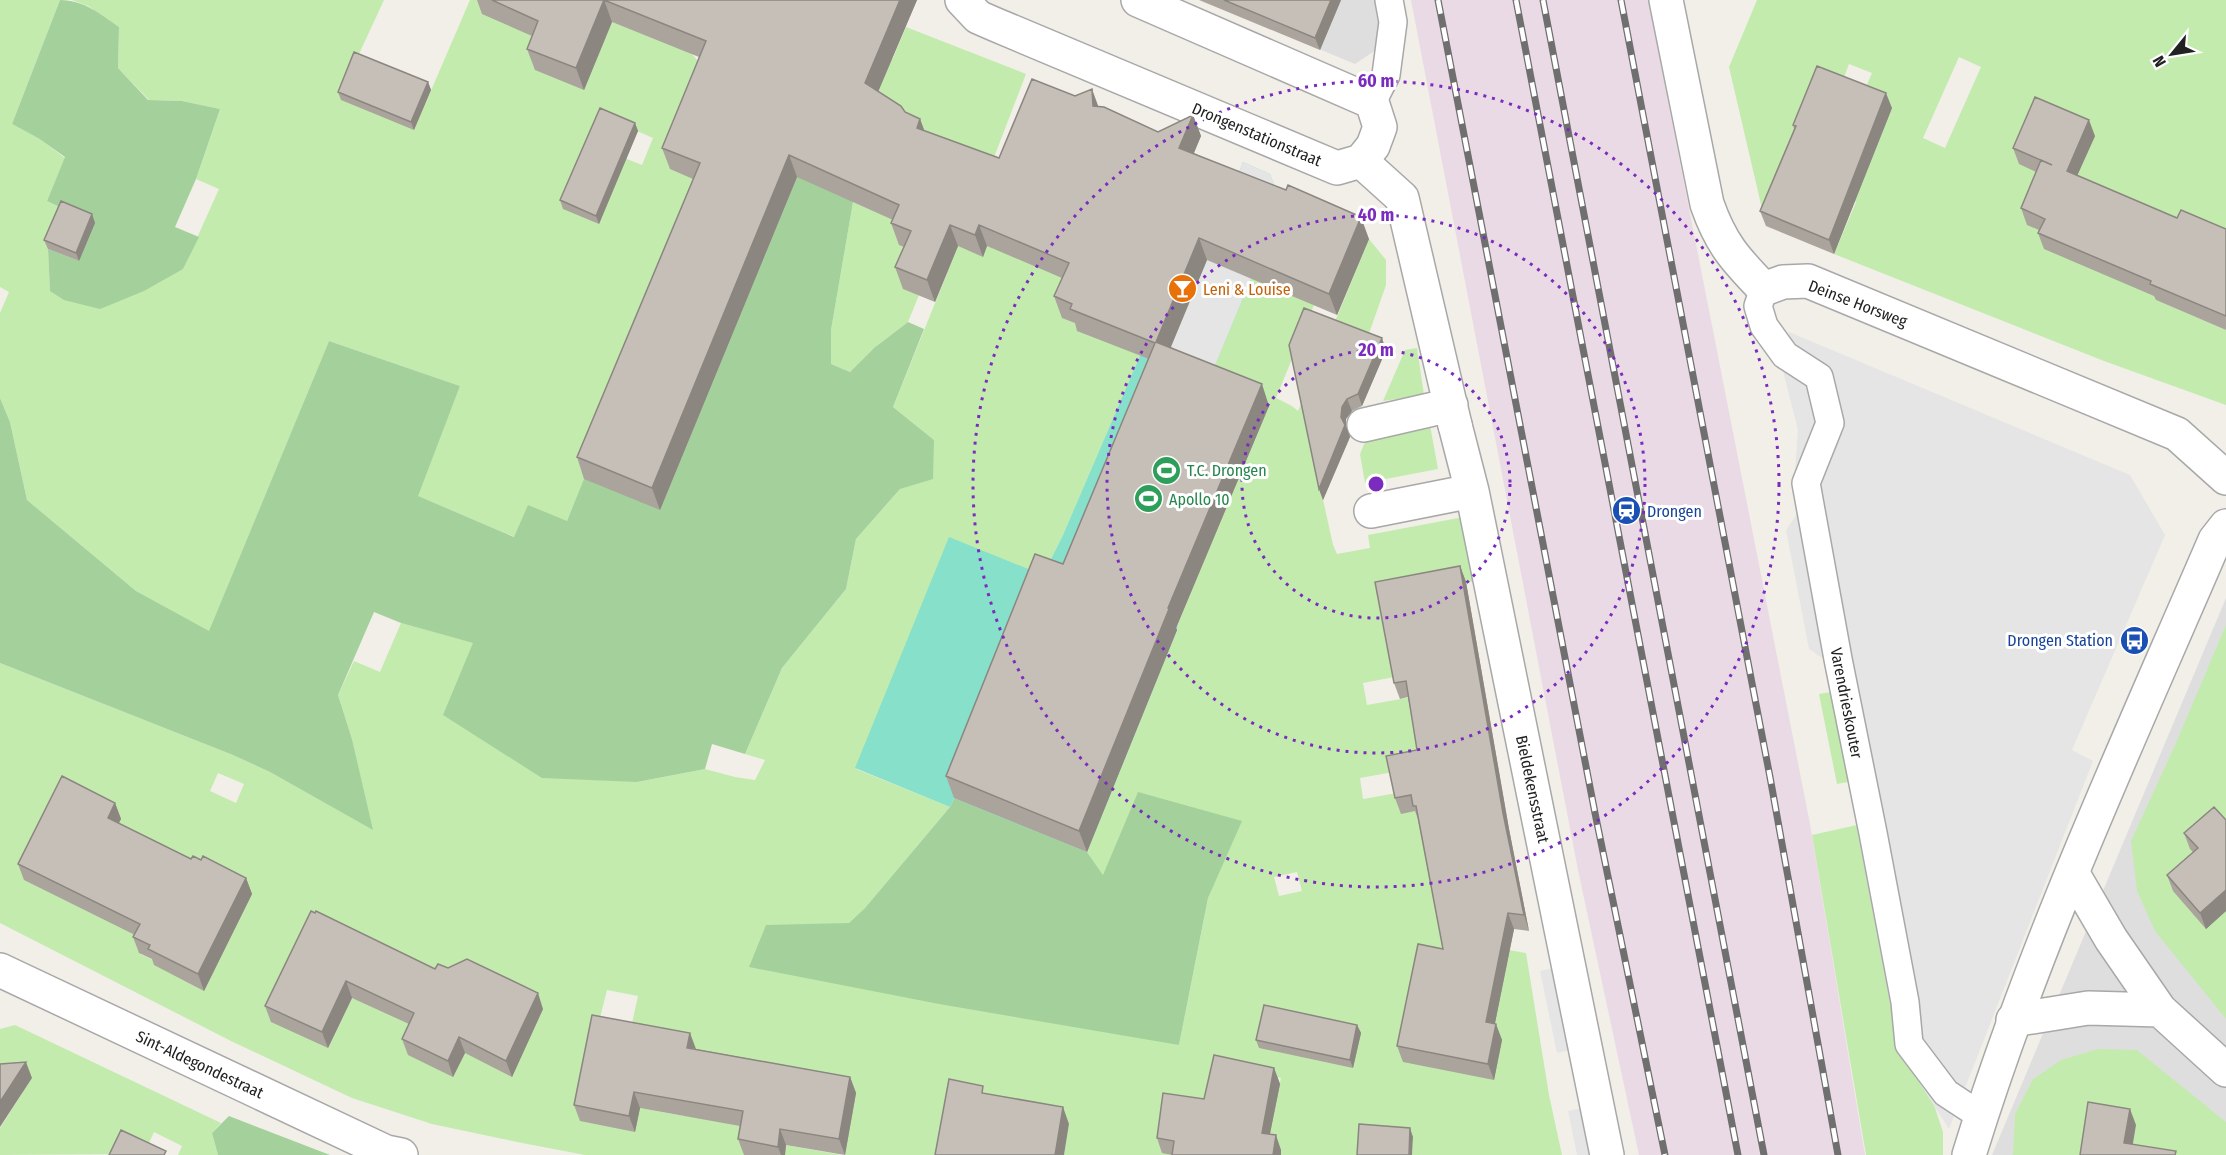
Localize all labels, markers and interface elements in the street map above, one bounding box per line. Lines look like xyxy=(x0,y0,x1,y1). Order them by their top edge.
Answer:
north arrow xyxy=(2142,24,2202,84)
text: N xyxy=(2149,52,2170,70)
text: 60 m xyxy=(1358,70,1394,92)
street label: Drongenstationstraat xyxy=(1189,99,1325,171)
text: 40 m xyxy=(1358,204,1394,226)
bar icon: Leni & Louise xyxy=(1166,273,1198,305)
street label: Deinse Horsweg xyxy=(1806,276,1910,331)
place label: Leni & Louise xyxy=(1203,280,1291,299)
text: 20 m xyxy=(1357,339,1394,361)
sports icon: T.C. Drongen xyxy=(1150,454,1182,486)
place label: T.C. Drongen xyxy=(1187,461,1267,480)
centre of rings xyxy=(1366,474,1386,494)
sports icon: Apollo 10 xyxy=(1132,483,1164,515)
place label: Apollo 10 xyxy=(1169,490,1229,509)
station icon: Drongen xyxy=(1610,495,1642,527)
place label: Drongen xyxy=(1647,502,1702,521)
bus stop icon: Drongen Station xyxy=(2118,624,2150,656)
place label: Drongen Station xyxy=(2007,631,2113,650)
street label: Varendrieskouter xyxy=(1826,646,1867,760)
street label: Bieldekensstraat xyxy=(1512,734,1553,845)
street label: Sint-Aldegondestraat xyxy=(133,1027,267,1103)

